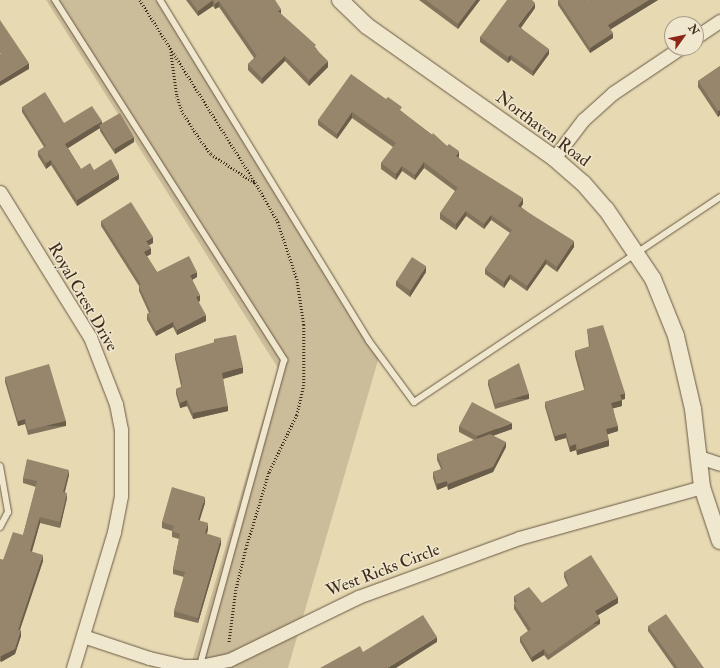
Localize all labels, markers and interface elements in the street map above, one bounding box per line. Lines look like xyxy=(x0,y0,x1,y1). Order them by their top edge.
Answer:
north arrow xyxy=(664,16,704,56)
text: N xyxy=(686,22,702,37)
street label: Northaven Road xyxy=(492,87,594,171)
street label: Royal Crest Drive xyxy=(44,239,122,355)
street label: West Ricks Circle xyxy=(323,539,443,601)

